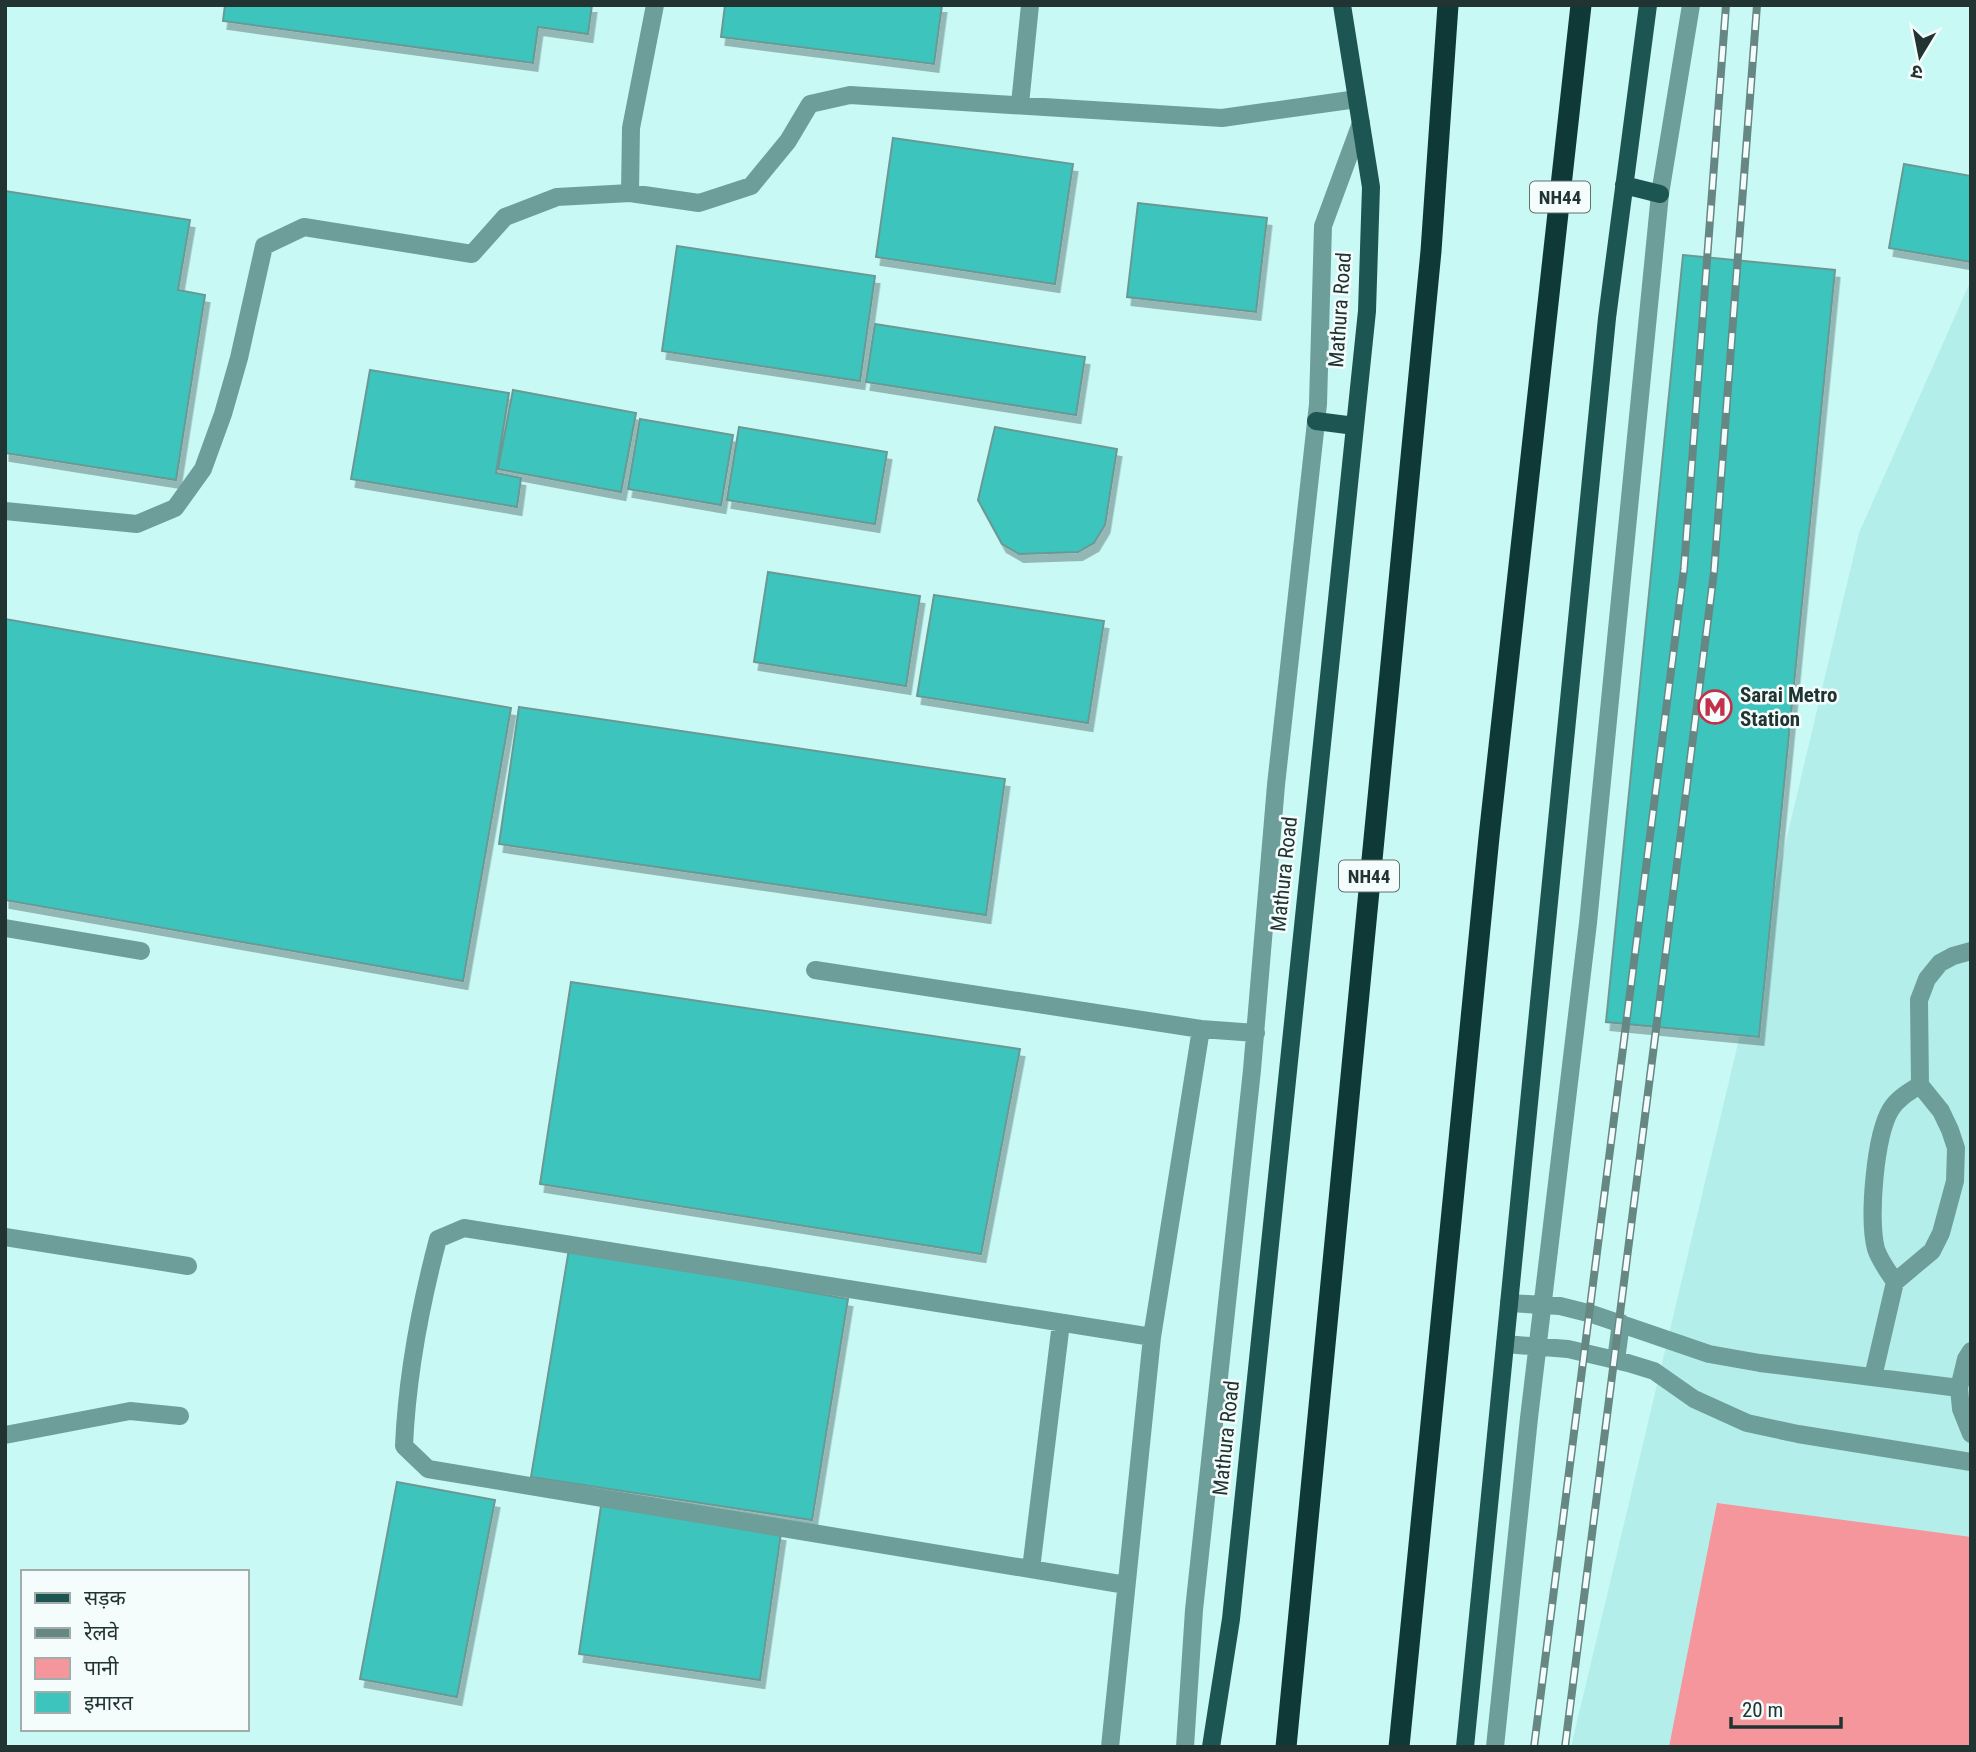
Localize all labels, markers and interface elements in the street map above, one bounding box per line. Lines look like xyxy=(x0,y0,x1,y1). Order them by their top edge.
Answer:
north arrow xyxy=(1885,21,1955,91)
text: उ xyxy=(1909,60,1925,85)
road number: NH44 xyxy=(1530,182,1590,212)
street label: Mathura Road xyxy=(1324,252,1356,368)
place label: Sarai Metro Station xyxy=(1740,683,1837,731)
metro station icon: Sarai Metro Station xyxy=(1696,688,1734,726)
street label: Mathura Road xyxy=(1266,815,1302,933)
road number: NH44 xyxy=(1339,860,1399,891)
street label: Mathura Road xyxy=(1208,1379,1244,1497)
legend xyxy=(21,1570,248,1731)
text: सड़क xyxy=(84,1586,126,1610)
text: रेलवे xyxy=(83,1621,119,1645)
text: पानी xyxy=(84,1656,119,1680)
scale bar xyxy=(1731,1686,1841,1730)
text: इमारत xyxy=(84,1691,134,1715)
text: 20 m xyxy=(1742,1698,1783,1722)

